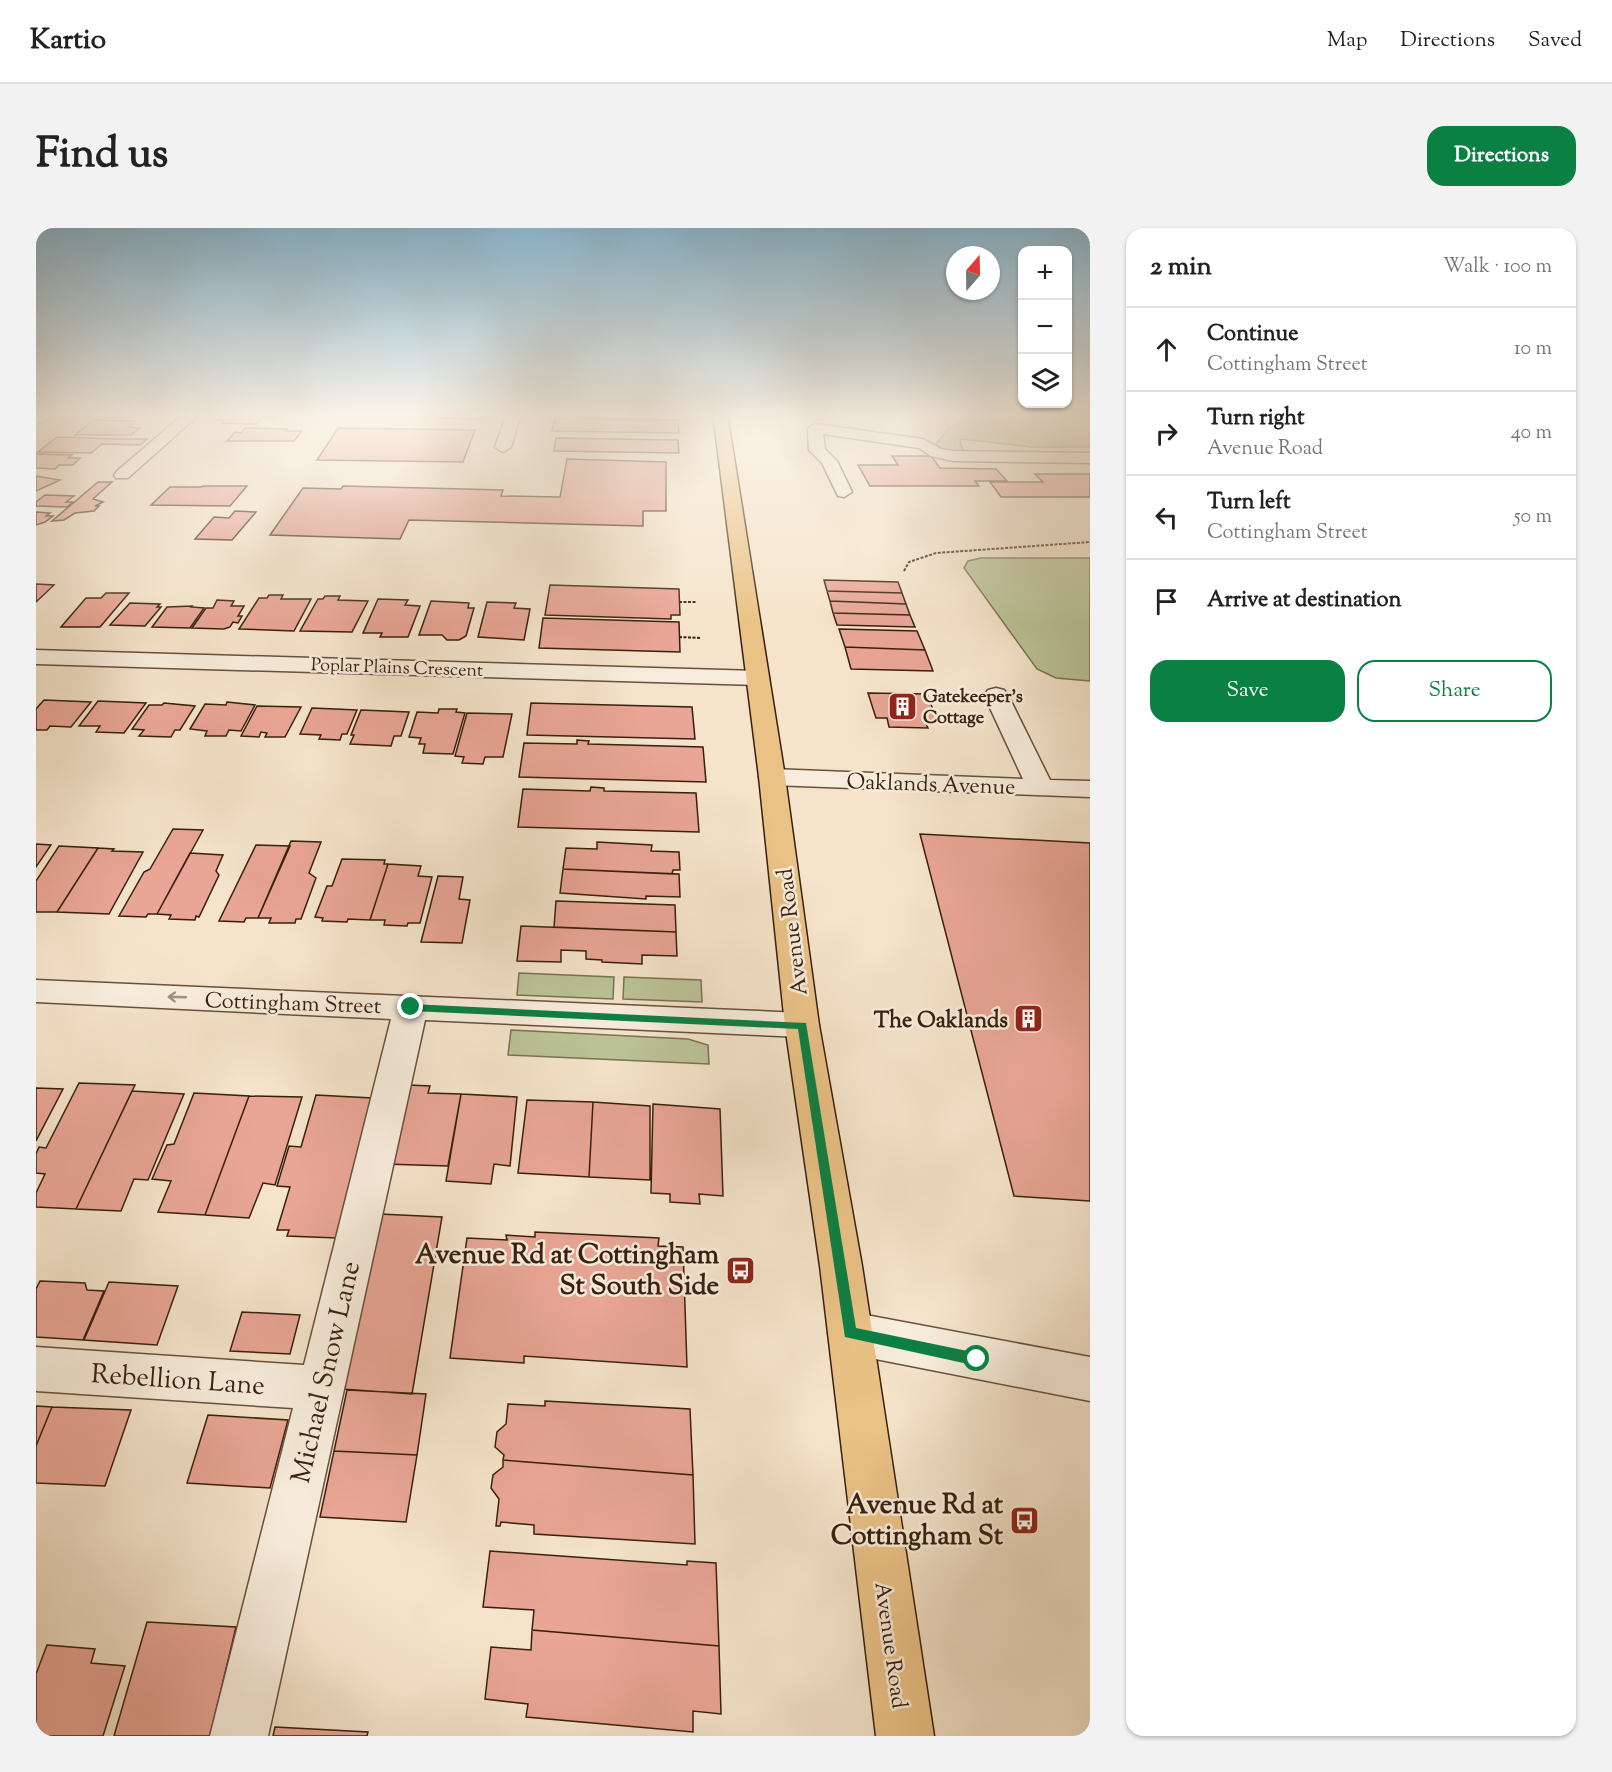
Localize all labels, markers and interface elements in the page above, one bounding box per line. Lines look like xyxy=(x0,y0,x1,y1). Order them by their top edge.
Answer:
text: Kartio xyxy=(30,21,106,61)
text: Map xyxy=(1327,26,1367,56)
text: Directions xyxy=(1400,26,1495,56)
text: Saved xyxy=(1528,26,1582,56)
text: Find us xyxy=(36,126,168,186)
button: Directions xyxy=(1427,126,1576,186)
north arrow xyxy=(946,246,1000,300)
map controls xyxy=(1018,246,1072,408)
button: + xyxy=(1018,246,1072,300)
text: 2 min xyxy=(1150,249,1212,286)
text: Walk · 100 m xyxy=(1443,253,1552,282)
button: − xyxy=(1018,300,1072,354)
text: Continue xyxy=(1207,319,1298,351)
icon: ahead xyxy=(1150,333,1183,366)
text: 10 m xyxy=(1514,335,1552,364)
text: Cottingham Street xyxy=(1207,351,1368,380)
button: layers xyxy=(1018,354,1072,408)
text: Turn right xyxy=(1207,403,1304,435)
icon: right xyxy=(1150,417,1183,450)
text: 40 m xyxy=(1511,419,1552,448)
text: Avenue Road xyxy=(1207,435,1323,464)
text: Turn left xyxy=(1207,487,1290,519)
icon: left xyxy=(1150,501,1183,534)
text: 50 m xyxy=(1514,503,1552,532)
text: Cottingham Street xyxy=(1207,519,1368,548)
icon: arrive xyxy=(1150,585,1183,618)
text: Arrive at destination xyxy=(1207,585,1402,617)
street label: Poplar Plains Crescent xyxy=(310,653,484,685)
button: Save xyxy=(1150,660,1345,722)
button: Share xyxy=(1357,660,1552,722)
place label: Gatekeeper's Cottage xyxy=(923,685,1023,732)
building icon: Gatekeeper's Cottage xyxy=(886,690,918,722)
street label: Oaklands Avenue xyxy=(846,767,1016,805)
street label: Avenue Road xyxy=(770,866,818,997)
street label: Cottingham Street xyxy=(204,986,382,1024)
one-way arrow xyxy=(168,992,188,1003)
route end xyxy=(397,993,423,1019)
building icon: The Oaklands xyxy=(1013,1003,1045,1035)
place label: The Oaklands xyxy=(874,1006,1008,1038)
place label: Avenue Rd at Cottingham St South Side xyxy=(415,1237,720,1307)
bus stop icon: Avenue Rd at Cottingham St South Side xyxy=(724,1254,756,1286)
street label: Michael Snow Lane xyxy=(283,1258,372,1487)
route start xyxy=(963,1345,989,1371)
street label: Rebellion Lane xyxy=(90,1356,266,1407)
place label: Avenue Rd at Cottingham St xyxy=(831,1487,1004,1557)
bus stop icon: Avenue Rd at Cottingham St xyxy=(1008,1504,1040,1536)
street label: Avenue Road xyxy=(864,1580,914,1711)

